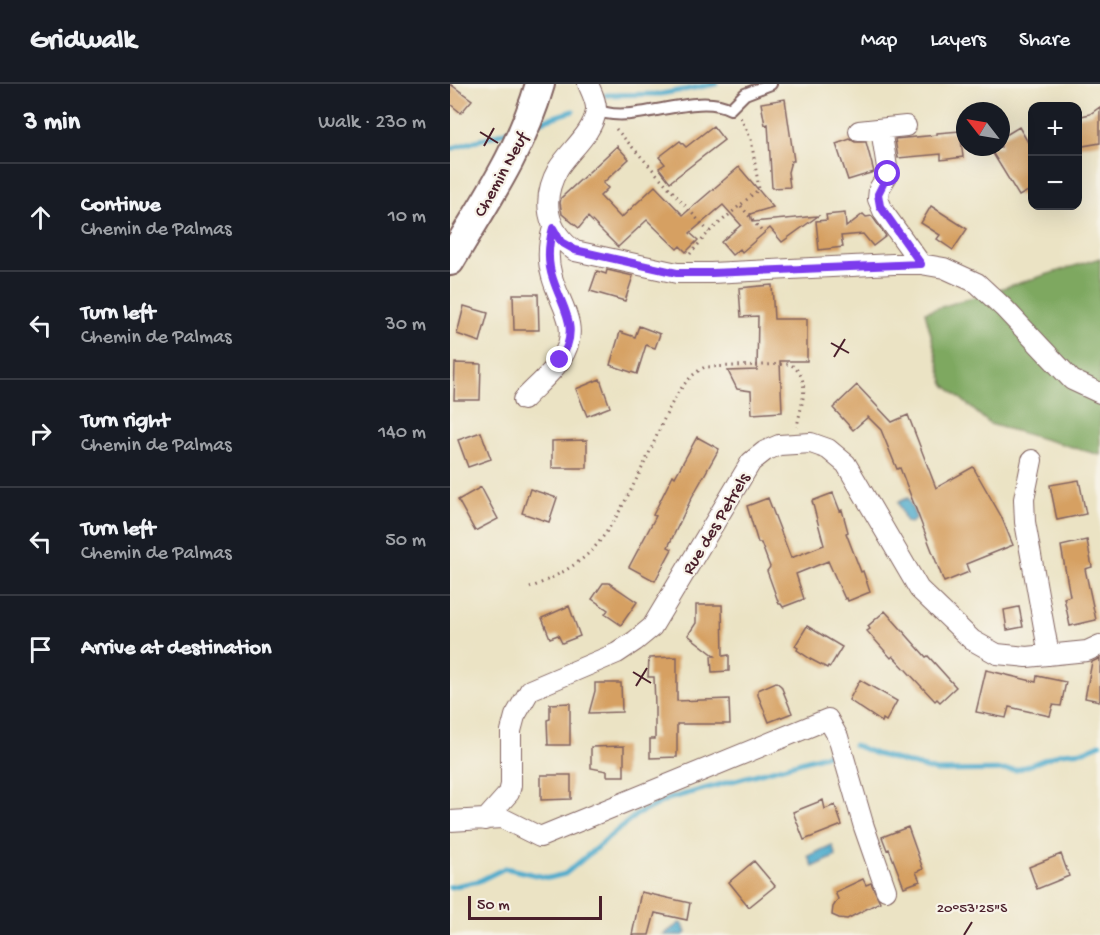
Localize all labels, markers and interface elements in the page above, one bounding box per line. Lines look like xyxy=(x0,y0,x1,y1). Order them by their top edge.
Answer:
text: Gridwalk xyxy=(30,25,136,58)
text: Map xyxy=(861,29,897,54)
text: Layers xyxy=(930,29,986,54)
text: Share xyxy=(1019,29,1070,54)
north arrow xyxy=(956,102,1010,156)
map controls xyxy=(1028,102,1082,210)
button: + xyxy=(1028,102,1082,156)
text: 3 min xyxy=(24,108,80,139)
text: Walk · 230 m xyxy=(318,112,426,135)
street label: Chemin Neuf xyxy=(470,128,535,221)
button: − xyxy=(1028,156,1082,210)
route start xyxy=(874,160,900,186)
text: Continue xyxy=(81,193,161,219)
icon: ahead xyxy=(24,201,57,234)
text: 10 m xyxy=(388,206,426,229)
text: Chemin de Palmas xyxy=(81,219,232,242)
text: Turn left xyxy=(81,301,155,327)
icon: left xyxy=(24,309,57,342)
text: 30 m xyxy=(385,314,426,337)
text: Chemin de Palmas xyxy=(81,327,232,350)
route end xyxy=(546,346,572,372)
text: Turn right xyxy=(81,409,169,435)
icon: right xyxy=(24,417,57,450)
text: 140 m xyxy=(378,422,426,445)
text: Chemin de Palmas xyxy=(81,435,232,458)
street label: Rue des Petrels xyxy=(679,468,756,579)
text: Turn left xyxy=(81,517,155,543)
icon: left xyxy=(24,525,57,558)
text: 50 m xyxy=(385,530,426,553)
text: Chemin de Palmas xyxy=(81,543,232,566)
icon: arrive xyxy=(24,633,57,666)
text: Arrive at destination xyxy=(81,636,271,662)
scale bar xyxy=(468,893,602,920)
text: 50 m xyxy=(477,897,510,916)
text: 20°53'25"S xyxy=(937,900,1007,918)

